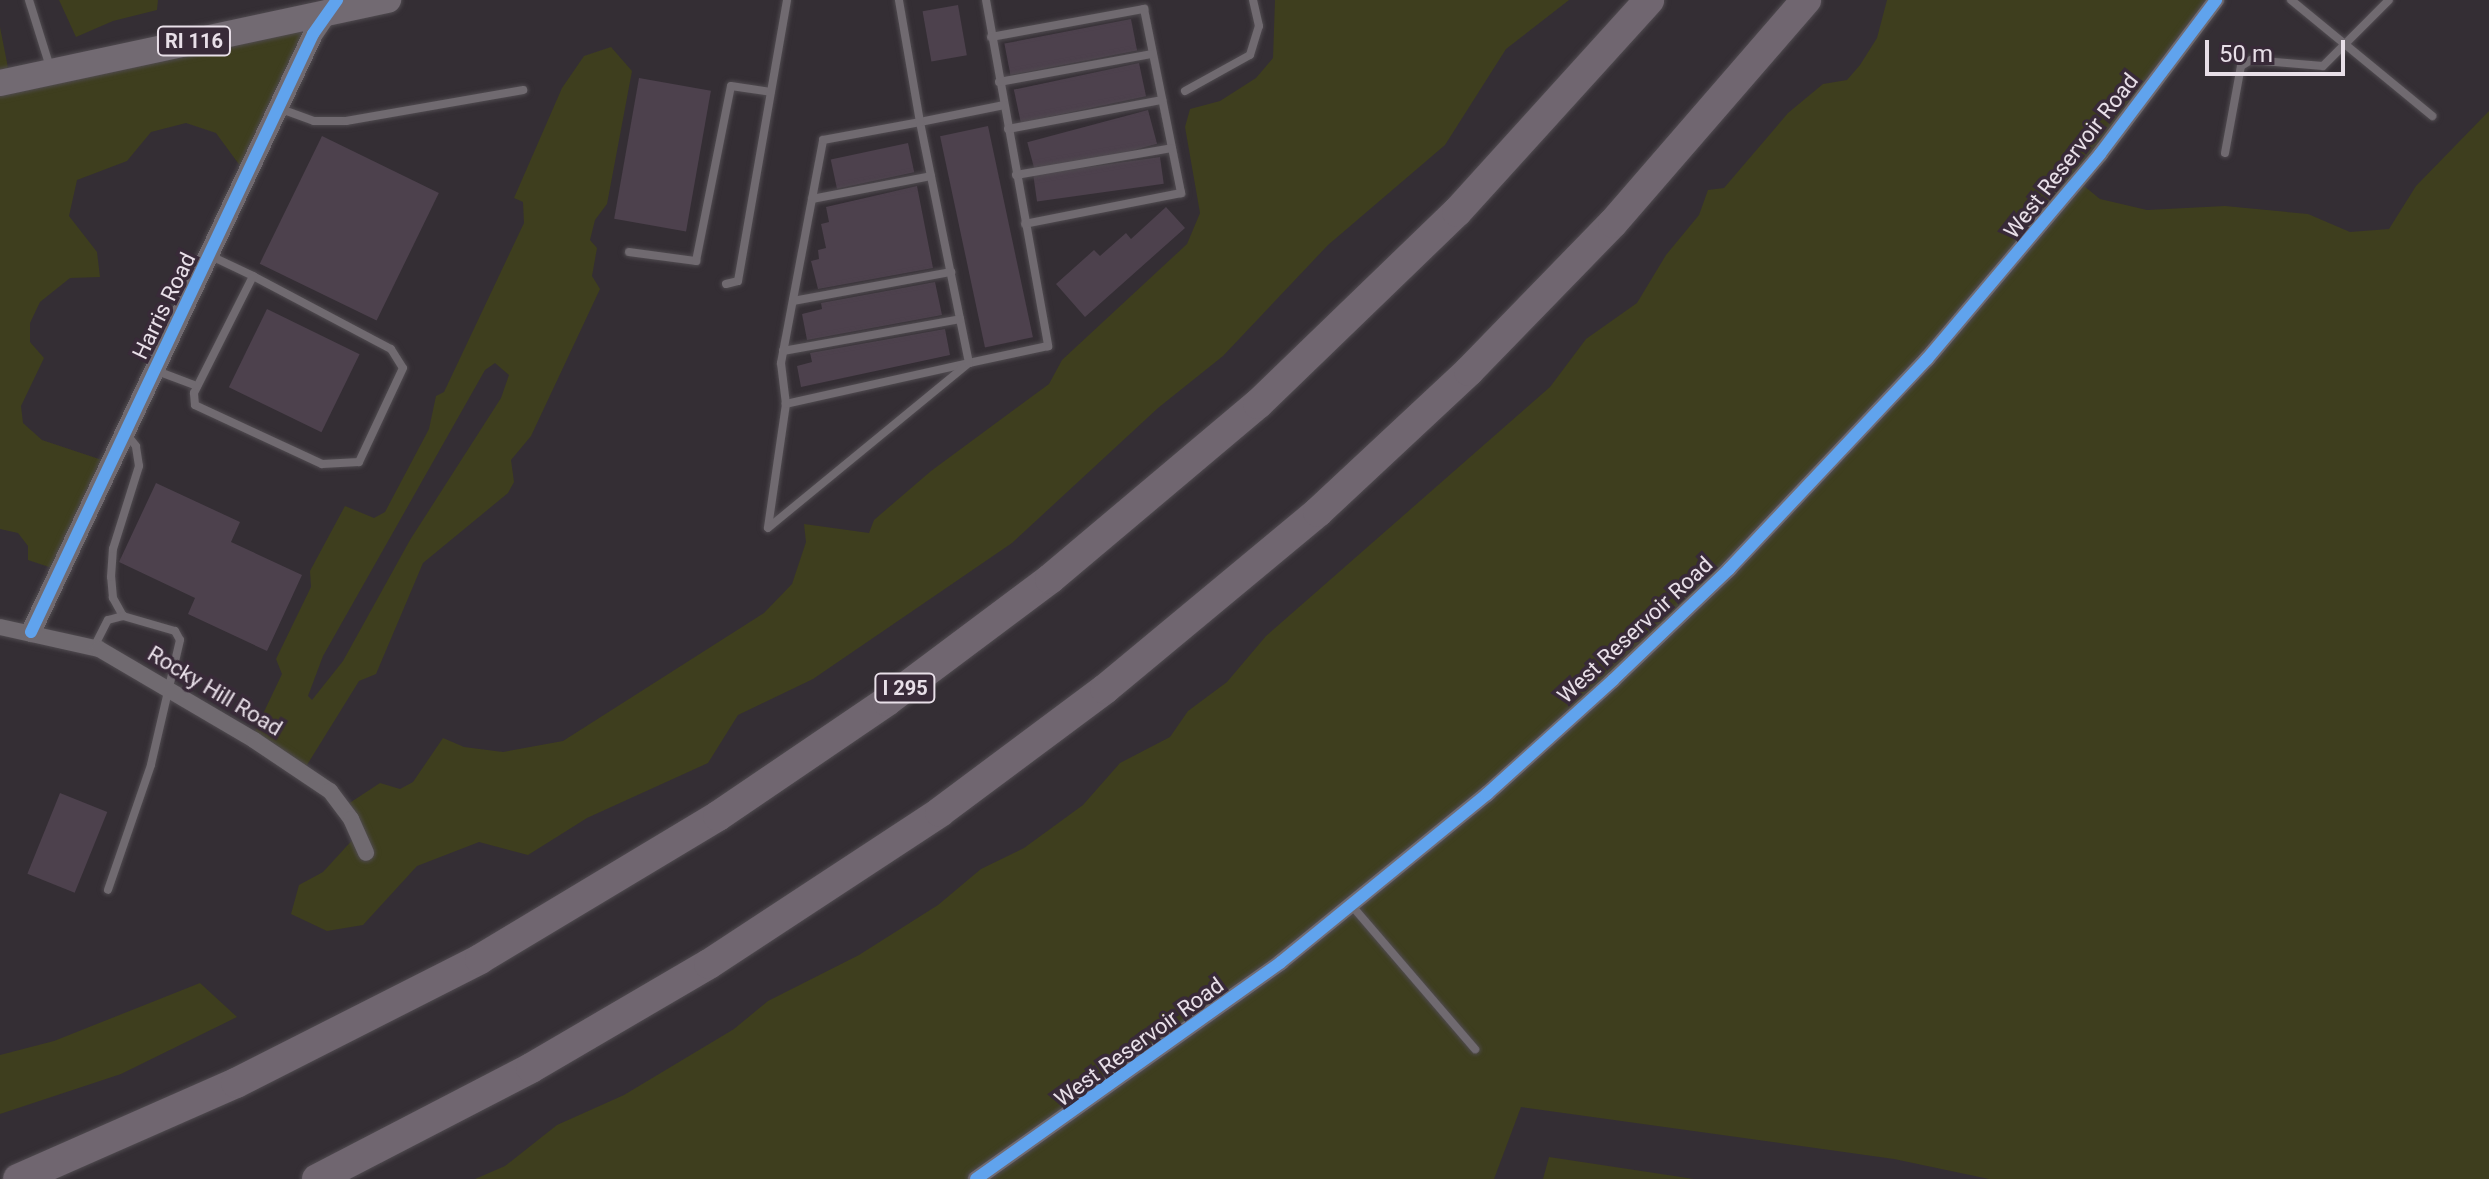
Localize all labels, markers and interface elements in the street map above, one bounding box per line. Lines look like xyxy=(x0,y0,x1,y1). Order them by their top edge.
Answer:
scale bar xyxy=(2209,24,2349,74)
road number: RI 116 xyxy=(156,25,232,57)
text: 50 m xyxy=(2219,40,2273,68)
street label: West Reservoir Road xyxy=(1998,68,2144,244)
street label: Harris Road xyxy=(127,248,201,364)
street label: West Reservoir Road xyxy=(1552,551,1718,709)
street label: Rocky Hill Road xyxy=(143,640,287,742)
road number: I 295 xyxy=(873,672,937,704)
street label: West Reservoir Road xyxy=(1049,972,1229,1112)

